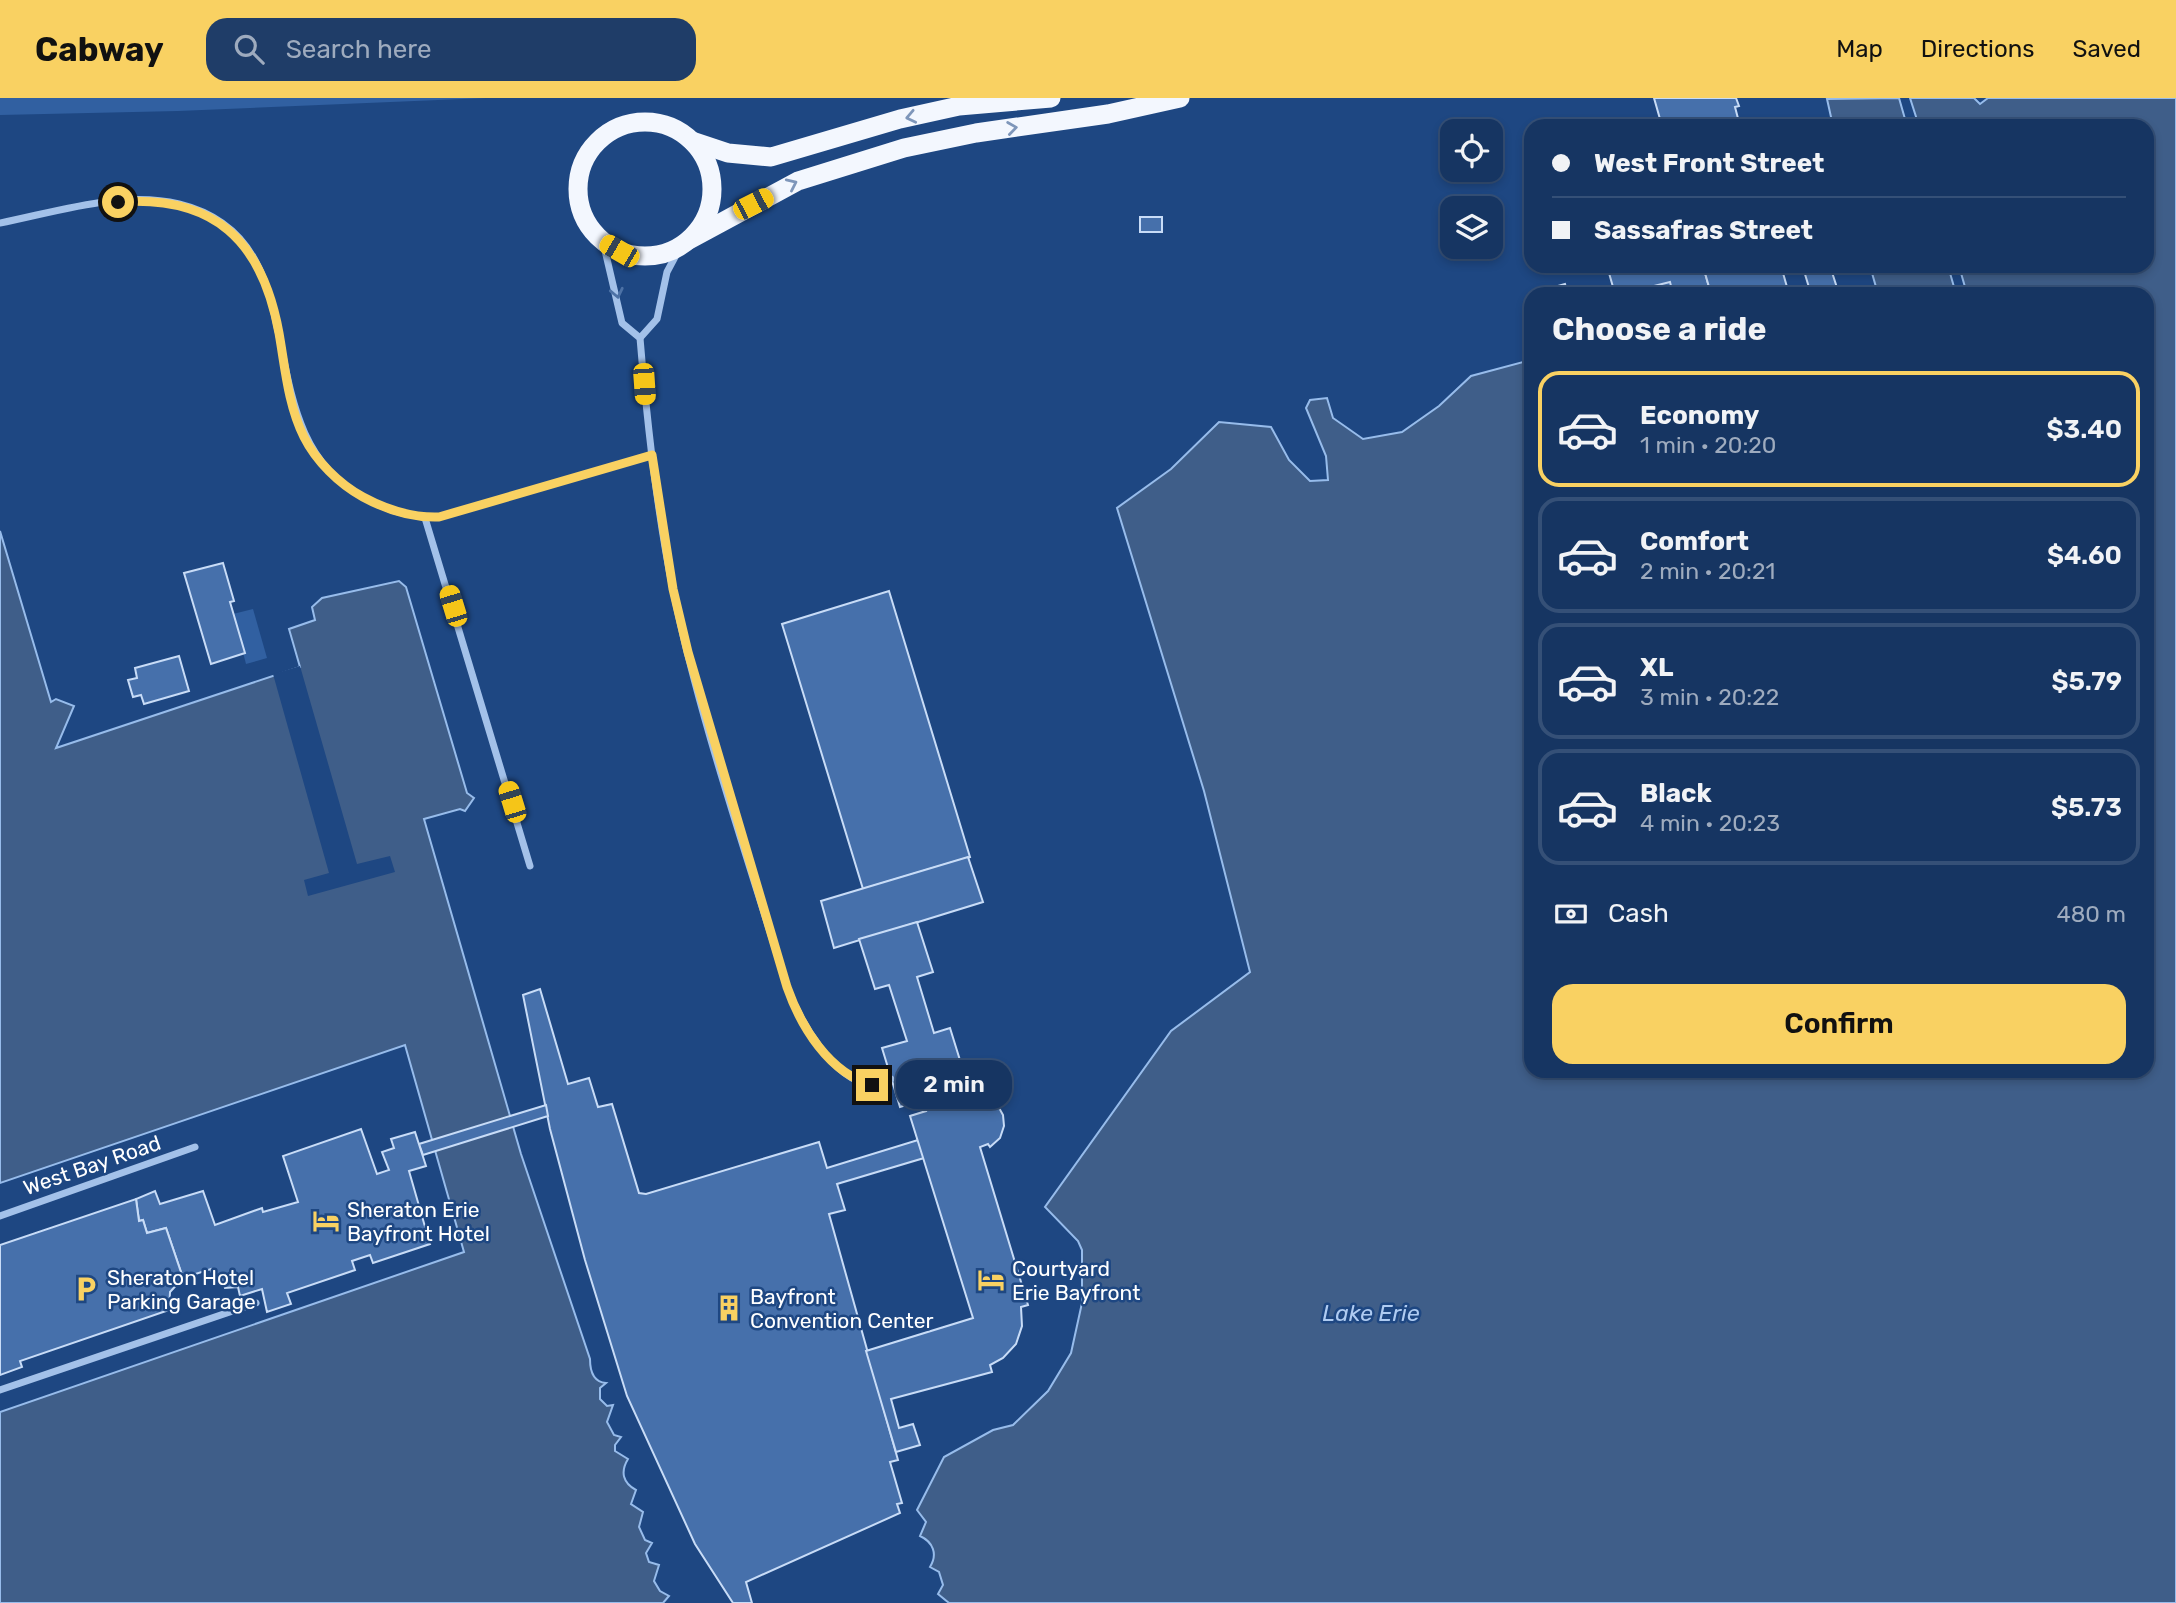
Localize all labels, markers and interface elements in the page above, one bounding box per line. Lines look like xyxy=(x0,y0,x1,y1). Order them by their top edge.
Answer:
search box xyxy=(206,18,696,81)
text: Cabway xyxy=(35,30,164,69)
icon: search xyxy=(230,30,268,68)
text: Search here xyxy=(286,34,432,65)
text: Map xyxy=(1836,35,1883,63)
text: Directions xyxy=(1921,35,2034,63)
text: Saved xyxy=(2072,35,2141,63)
one-way arrow xyxy=(905,109,917,123)
map controls xyxy=(1440,119,1503,259)
button: locate xyxy=(1440,119,1503,182)
one-way arrow xyxy=(1006,120,1018,135)
text: West Front Street xyxy=(1594,148,1824,179)
one-way arrow xyxy=(785,178,797,192)
car xyxy=(730,185,777,223)
route start xyxy=(102,186,134,218)
button: layers xyxy=(1440,196,1503,259)
text: Sassafras Street xyxy=(1594,215,1813,246)
car xyxy=(596,231,643,271)
one-way arrow xyxy=(608,287,623,299)
text: Choose a ride xyxy=(1552,310,1766,348)
car xyxy=(633,362,656,406)
icon: car xyxy=(1556,398,1619,461)
text: Economy xyxy=(1640,400,1759,431)
text: $3.40 xyxy=(2047,414,2122,445)
text: 1 min · 20:20 xyxy=(1640,431,1776,459)
icon: car xyxy=(1556,524,1619,587)
text: Comfort xyxy=(1640,526,1749,557)
text: $4.60 xyxy=(2047,540,2122,571)
text: 2 min · 20:21 xyxy=(1640,557,1775,585)
car xyxy=(437,583,470,629)
icon: car xyxy=(1556,650,1619,713)
text: XL xyxy=(1640,652,1673,683)
text: $5.79 xyxy=(2051,666,2122,697)
text: 3 min · 20:22 xyxy=(1640,683,1779,711)
icon: car xyxy=(1556,776,1619,839)
text: Black xyxy=(1640,778,1712,809)
car xyxy=(496,779,529,825)
text: $5.73 xyxy=(2051,792,2122,823)
text: 4 min · 20:23 xyxy=(1640,809,1780,837)
icon: cash xyxy=(1552,895,1590,933)
text: Cash xyxy=(1608,898,1669,929)
text: 480 m xyxy=(2056,900,2126,928)
button: Confirm xyxy=(1552,984,2126,1064)
callout: 2 min xyxy=(896,1060,1012,1110)
route end xyxy=(856,1069,888,1101)
text: 2 min xyxy=(923,1070,985,1098)
street label: West Bay Road xyxy=(20,1130,164,1200)
place label: Sheraton Erie Bayfront Hotel xyxy=(347,1197,490,1246)
hotel icon: Sheraton Erie Bayfront Hotel xyxy=(311,1206,341,1236)
place label: Courtyard Erie Bayfront xyxy=(1012,1256,1140,1305)
place label: Sheraton Hotel Parking Garage xyxy=(107,1265,256,1314)
hotel icon: Courtyard Erie Bayfront xyxy=(976,1265,1006,1295)
parking icon: Sheraton Hotel Parking Garage xyxy=(71,1274,101,1304)
place label: Bayfront Convention Center xyxy=(750,1284,934,1333)
building icon: Bayfront Convention Center xyxy=(714,1293,744,1323)
water label: Lake Erie xyxy=(1322,1299,1420,1327)

